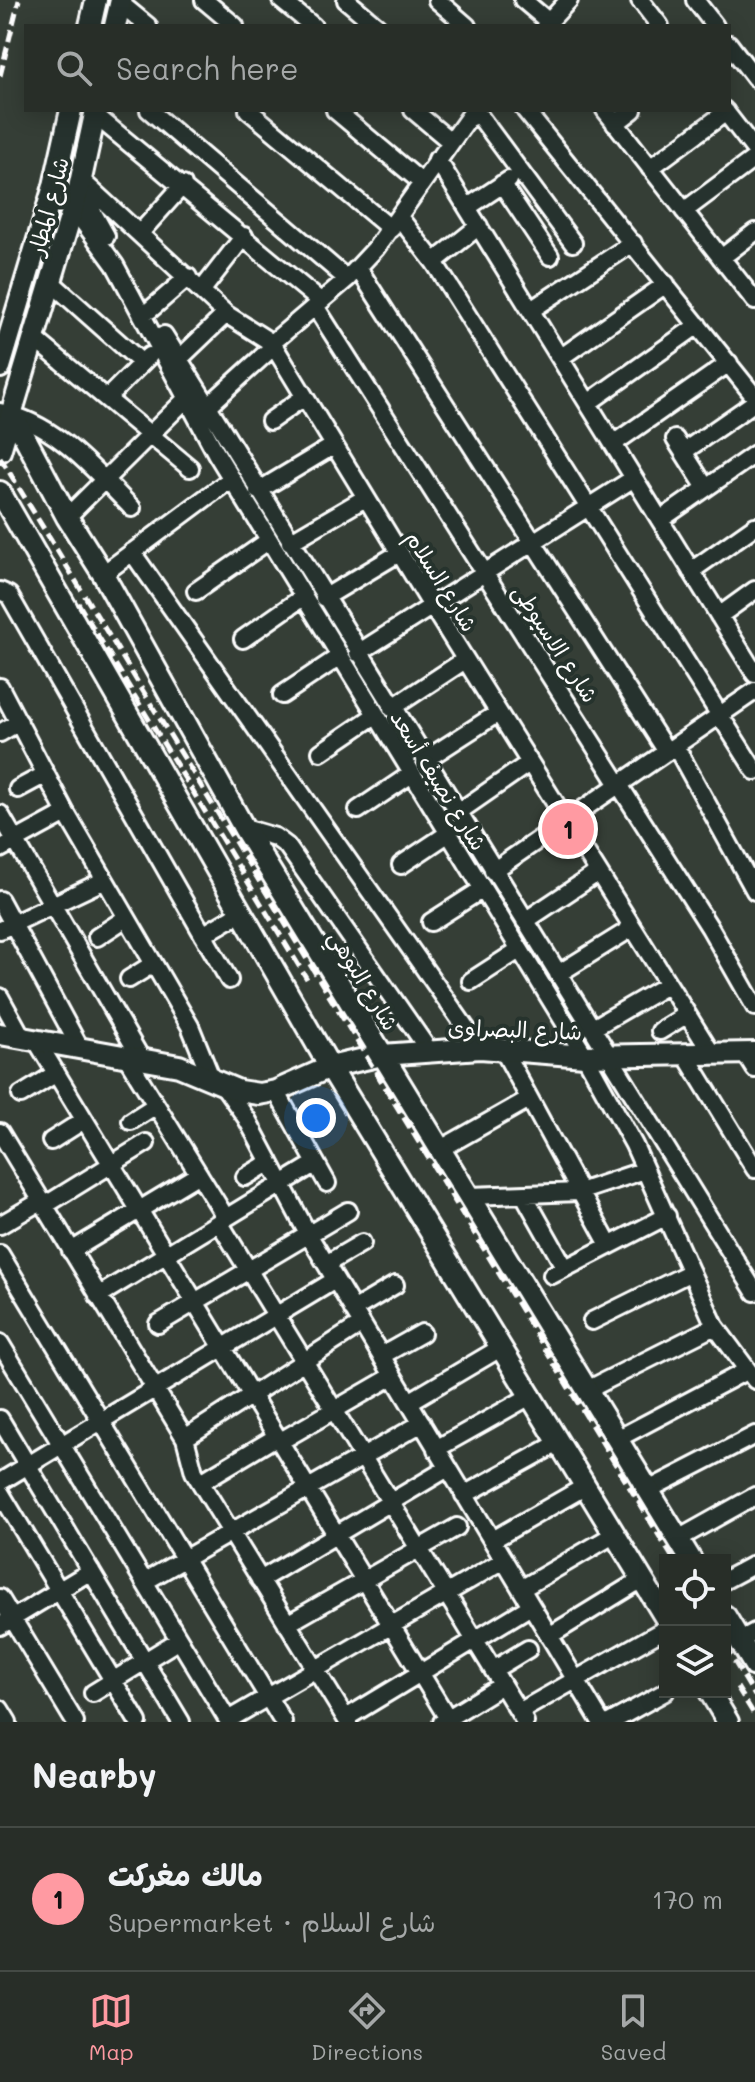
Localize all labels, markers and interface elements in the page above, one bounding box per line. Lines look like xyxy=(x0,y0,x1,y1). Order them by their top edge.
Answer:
search box xyxy=(24,24,731,112)
icon: search xyxy=(52,46,96,90)
text: Search here xyxy=(116,48,299,88)
street label: شارع المطار xyxy=(20,154,77,261)
street label: شارع السلام xyxy=(397,525,484,638)
street label: شارع الاسيوطى xyxy=(505,578,605,709)
street label: شارع نصيف أسعد xyxy=(383,704,494,857)
pin: 1 xyxy=(542,799,594,859)
street label: شارع البوهي xyxy=(317,924,405,1039)
street label: شارع البصراوى xyxy=(447,1012,583,1048)
your location xyxy=(296,1098,336,1138)
map controls xyxy=(659,1554,731,1698)
button: locate xyxy=(659,1554,731,1626)
button: layers xyxy=(659,1626,731,1698)
text: Nearby xyxy=(32,1752,157,1797)
text: مالك مغركت xyxy=(108,1854,263,1894)
text: 1 xyxy=(52,1882,64,1916)
text: 170 m xyxy=(652,1882,723,1916)
text: Supermarket · شارع السلام xyxy=(108,1905,436,1939)
tab: Map xyxy=(89,1989,134,2066)
tab: Directions xyxy=(311,1989,423,2066)
tab: Saved xyxy=(601,1989,666,2066)

